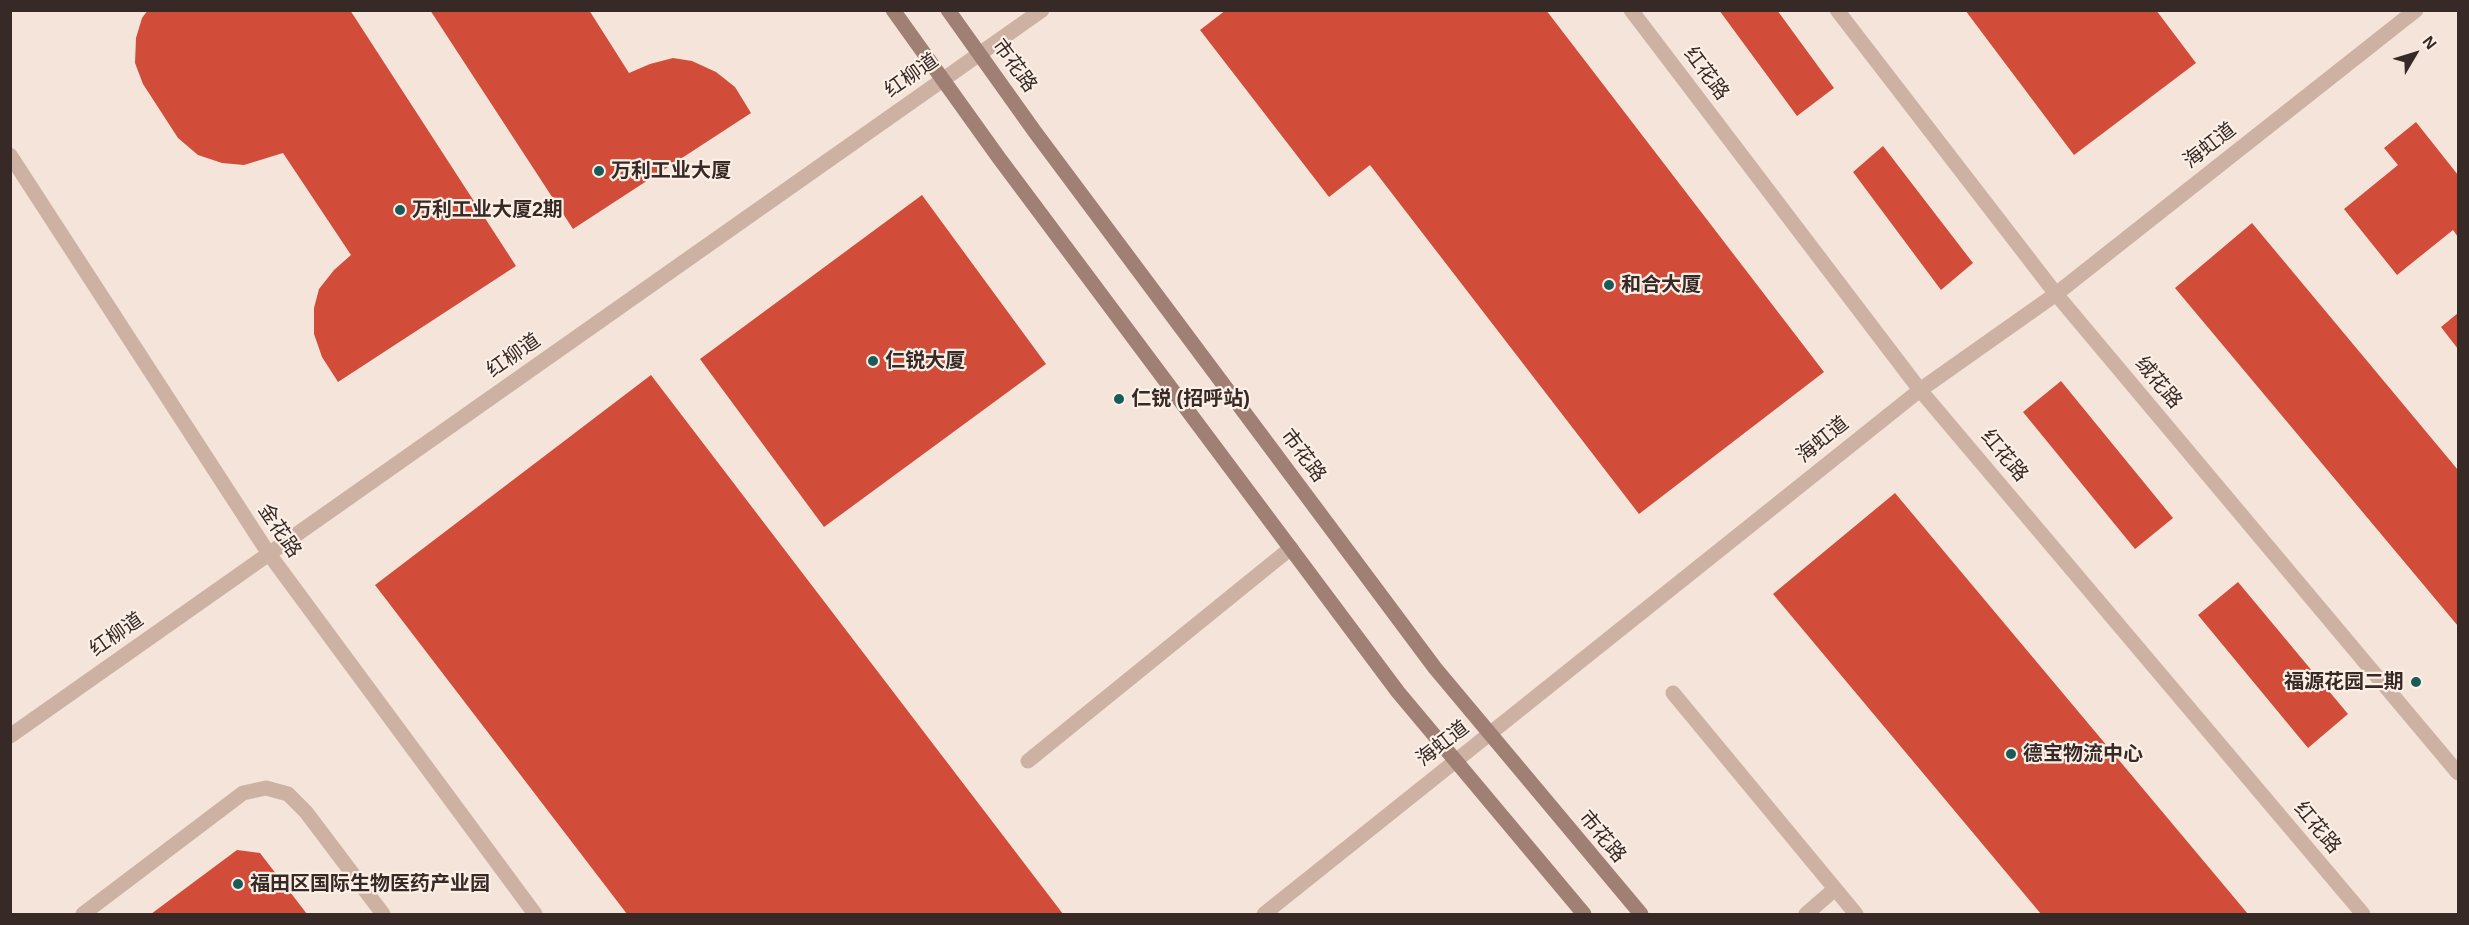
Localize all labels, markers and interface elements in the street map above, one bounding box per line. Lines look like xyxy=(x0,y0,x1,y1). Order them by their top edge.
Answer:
north arrow xyxy=(2385,24,2445,84)
text: N xyxy=(2419,33,2440,52)
street label: 市花路 xyxy=(987,35,1041,97)
street label: 红花路 xyxy=(1678,43,1734,105)
street label: 红柳道 xyxy=(881,49,943,103)
street label: 海虹道 xyxy=(2179,118,2241,174)
place label: 万利工业大厦 xyxy=(611,159,731,183)
marker: 万利工业大厦 xyxy=(592,164,606,178)
place label: 万利工业大厦2期 xyxy=(412,198,563,222)
marker: 万利工业大厦2期 xyxy=(393,203,407,217)
place label: 和合大厦 xyxy=(1621,273,1701,297)
marker: 和合大厦 xyxy=(1602,278,1616,292)
street label: 红柳道 xyxy=(483,329,545,383)
place label: 仁锐大厦 xyxy=(885,349,965,373)
street label: 绒花路 xyxy=(2130,352,2186,414)
marker: 仁锐大厦 xyxy=(866,354,880,368)
place label: 仁锐 (招呼站) xyxy=(1131,387,1250,411)
marker: 仁锐 (招呼站) xyxy=(1112,392,1126,406)
street label: 海虹道 xyxy=(1792,412,1854,468)
street label: 市花路 xyxy=(1275,425,1331,487)
street label: 红花路 xyxy=(1976,425,2032,487)
street label: 金花路 xyxy=(252,499,306,563)
street label: 红柳道 xyxy=(86,608,148,662)
place label: 福源花园二期 xyxy=(2284,670,2404,694)
marker: 福源花园二期 xyxy=(2409,675,2423,689)
street label: 海虹道 xyxy=(1412,716,1474,772)
place label: 德宝物流中心 xyxy=(2023,742,2143,766)
marker: 德宝物流中心 xyxy=(2004,747,2018,761)
street label: 红花路 xyxy=(2289,797,2345,859)
street label: 市花路 xyxy=(1574,806,1630,868)
place label: 福田区国际生物医药产业园 xyxy=(250,872,490,896)
marker: 福田区国际生物医药产业园 xyxy=(231,877,245,891)

